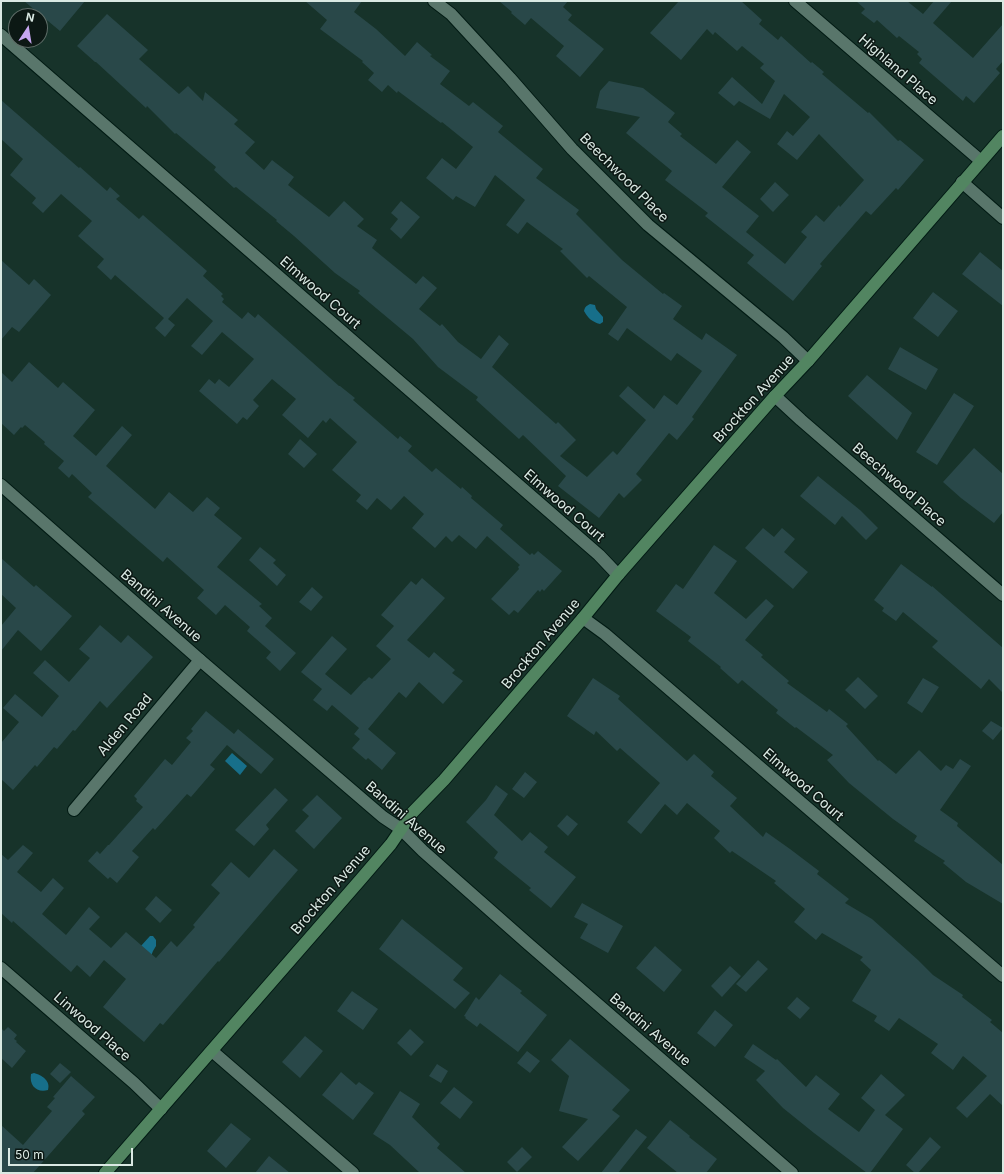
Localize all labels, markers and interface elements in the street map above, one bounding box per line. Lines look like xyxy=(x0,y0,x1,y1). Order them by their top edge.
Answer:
north arrow xyxy=(8,8,48,48)
text: N xyxy=(25,10,36,25)
street label: Highland Place xyxy=(855,31,941,109)
street label: Beechwood Place xyxy=(576,130,672,226)
street label: Elmwood Court xyxy=(276,253,364,333)
street label: Brockton Avenue xyxy=(710,352,798,446)
street label: Beechwood Place xyxy=(849,440,949,530)
street label: Elmwood Court xyxy=(520,466,608,546)
street label: Bandini Avenue xyxy=(117,566,205,646)
street label: Brockton Avenue xyxy=(498,596,584,692)
street label: Alden Road xyxy=(94,691,156,759)
street label: Elmwood Court xyxy=(759,745,847,825)
street label: Bandini Avenue xyxy=(362,778,450,858)
street label: Brockton Avenue xyxy=(288,842,374,938)
street label: Linwood Place xyxy=(50,989,134,1065)
street label: Bandini Avenue xyxy=(606,990,694,1070)
scale bar xyxy=(10,1140,135,1166)
text: 50 m xyxy=(15,1147,44,1162)

